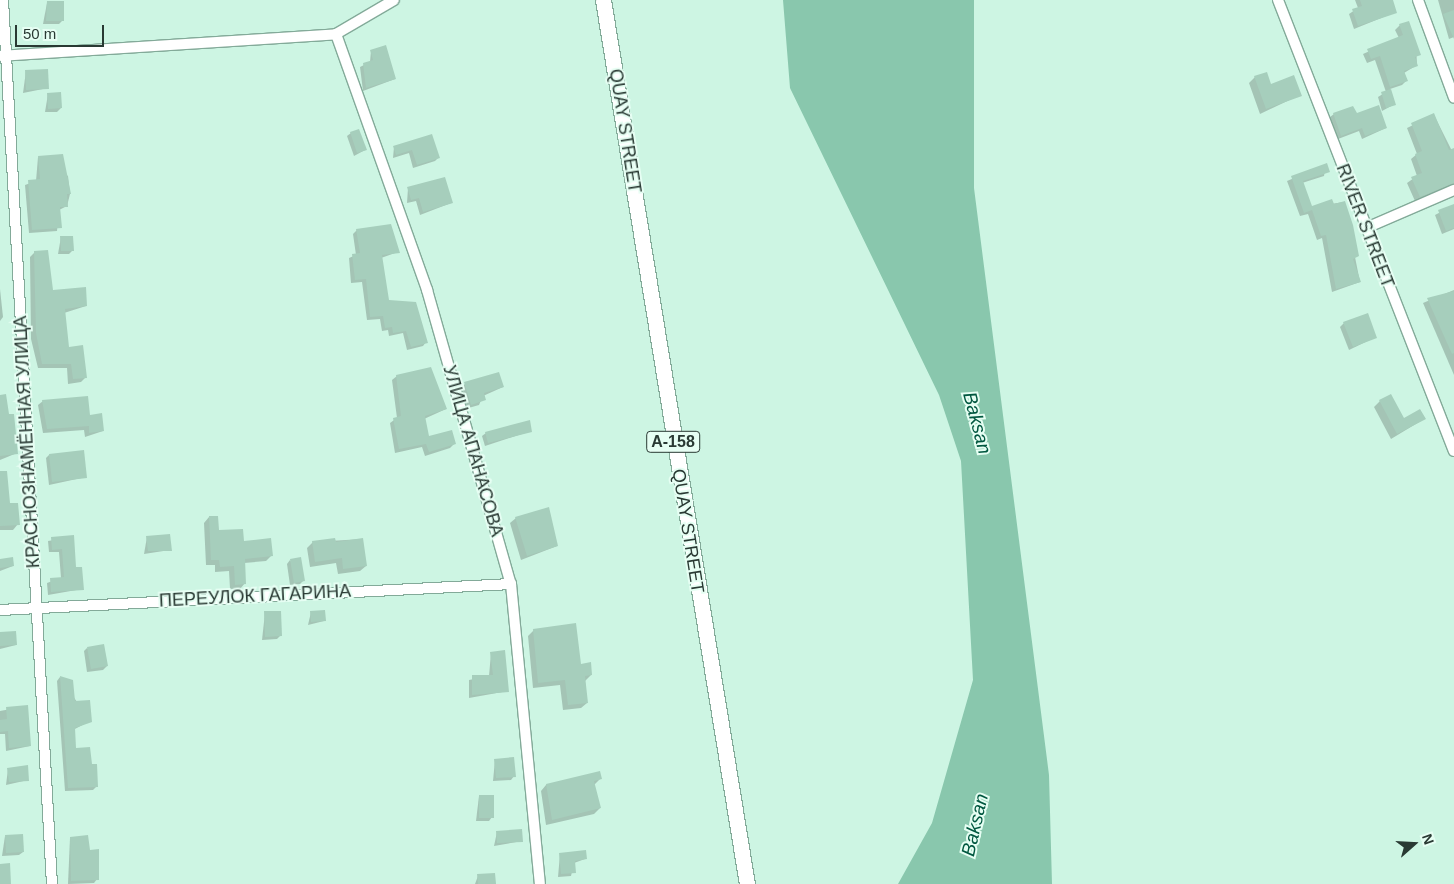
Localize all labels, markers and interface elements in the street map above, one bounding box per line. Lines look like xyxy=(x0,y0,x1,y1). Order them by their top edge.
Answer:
scale bar xyxy=(18,15,106,47)
text: 50 m xyxy=(23,25,56,42)
street label: QUAY STREET xyxy=(605,67,645,195)
street label: RIVER STREET xyxy=(1331,161,1399,291)
street label: КРАСНОЗНАМЁННАЯ УЛИЦА xyxy=(10,315,44,569)
street label: УЛИЦА АПАНАСОВА xyxy=(438,363,508,539)
water label: Baksan xyxy=(958,389,996,457)
road number: А-158 xyxy=(646,428,700,456)
street label: QUAY STREET xyxy=(668,467,708,595)
street label: ПЕРЕУЛОК ГАГАРИНА xyxy=(158,580,352,612)
water label: Baksan xyxy=(957,792,993,858)
north arrow xyxy=(1389,819,1439,869)
text: N xyxy=(1419,832,1437,847)

